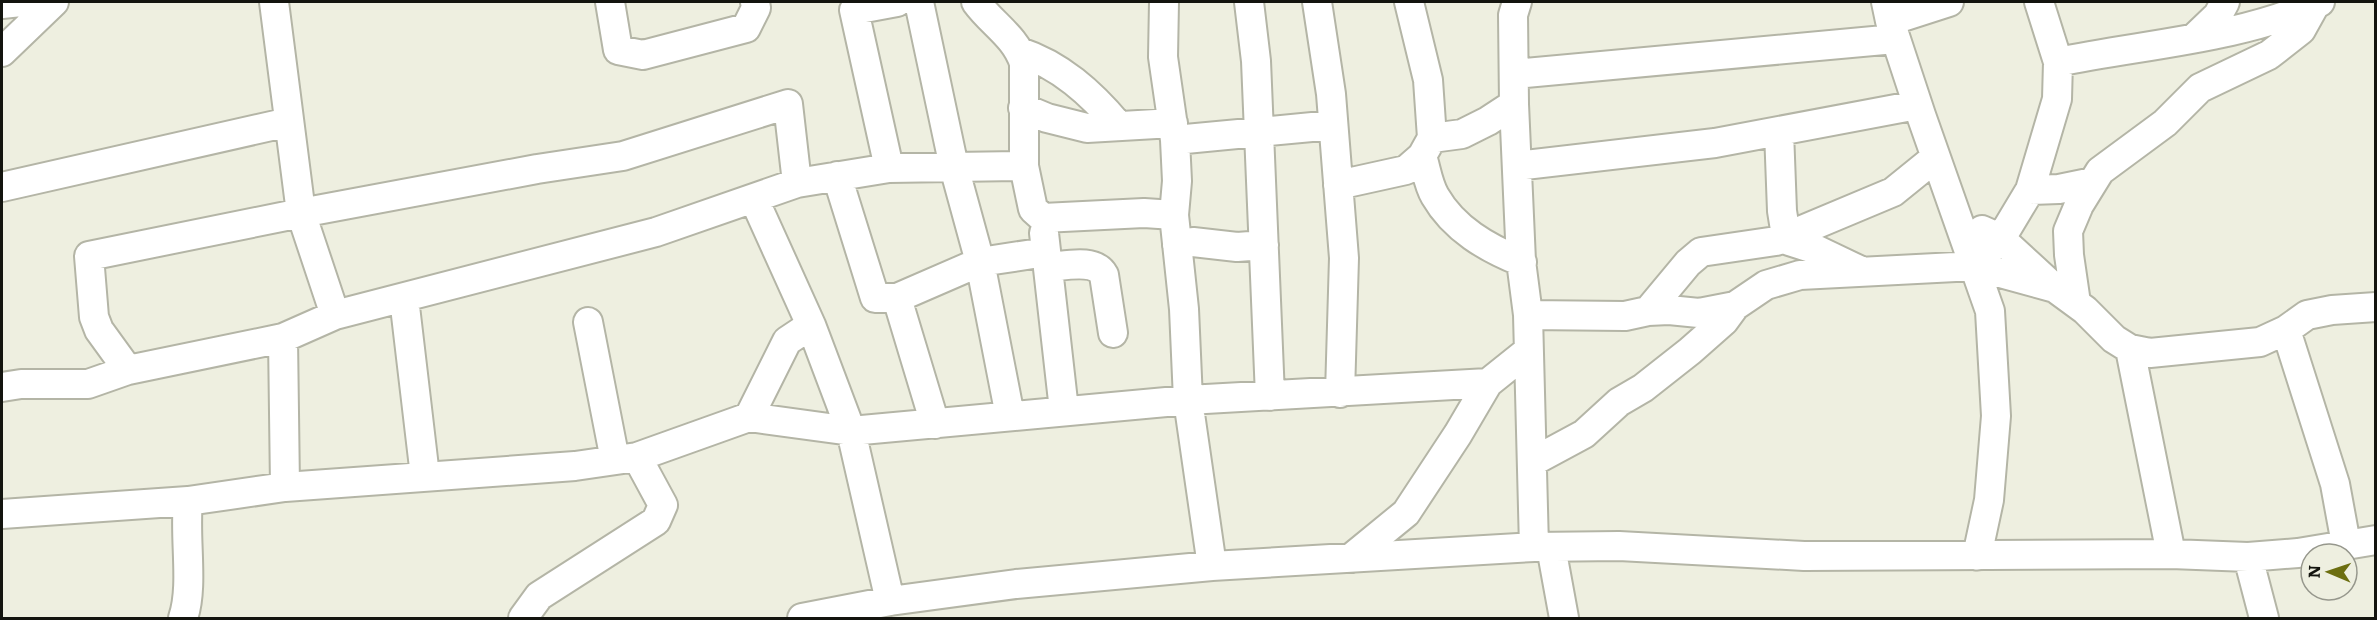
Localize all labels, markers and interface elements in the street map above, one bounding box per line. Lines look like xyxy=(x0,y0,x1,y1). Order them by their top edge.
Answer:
north arrow xyxy=(2299,542,2359,602)
text: N xyxy=(2301,564,2325,579)

